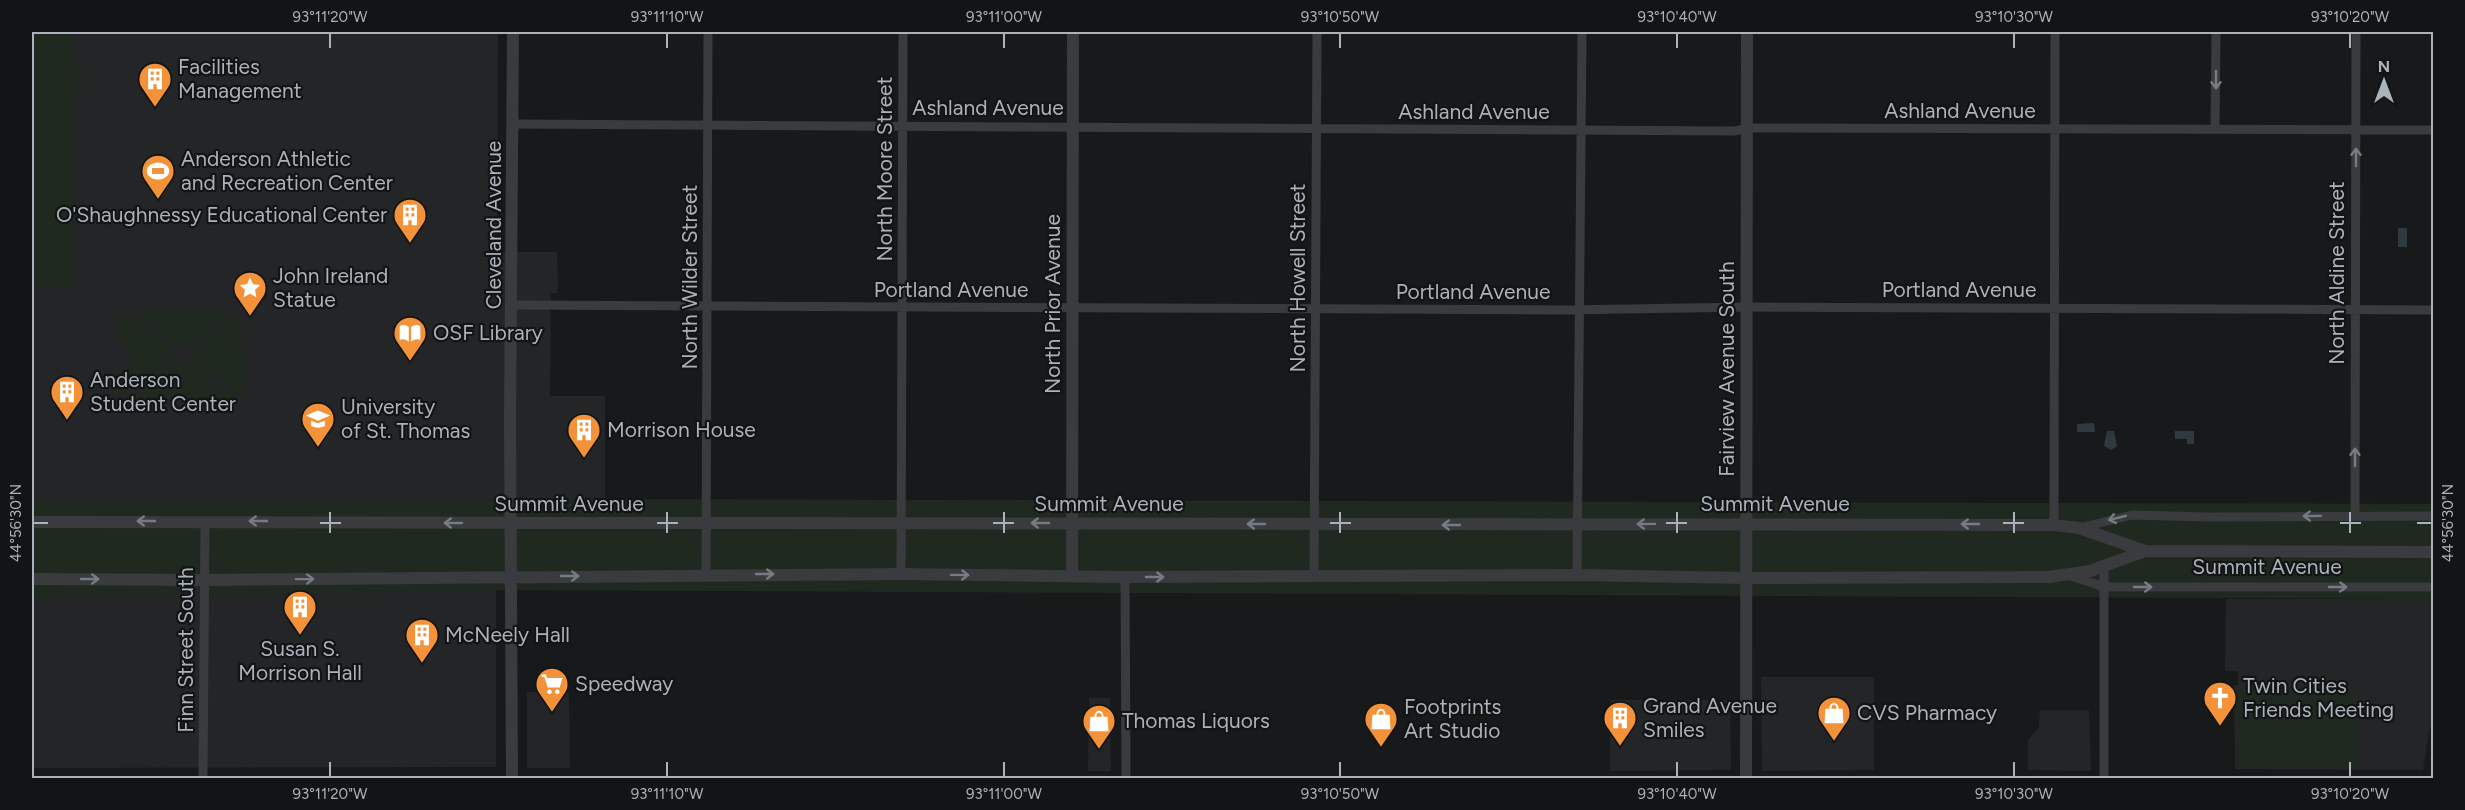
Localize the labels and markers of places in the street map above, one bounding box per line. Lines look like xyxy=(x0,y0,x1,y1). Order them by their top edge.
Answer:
place label: Facilities Management xyxy=(178,54,302,103)
building icon: Facilities Management xyxy=(137,61,173,108)
place label: Anderson Athletic and Recreation Center xyxy=(181,146,393,195)
sports icon: Anderson Athletic and Recreation Center xyxy=(140,153,176,200)
building icon: O'Shaughnessy Educational Center xyxy=(392,197,428,244)
place label: O'Shaughnessy Educational Center xyxy=(56,202,387,227)
place label: John Ireland Statue xyxy=(273,263,388,312)
place icon: John Ireland Statue xyxy=(232,270,268,317)
library icon: OSF Library xyxy=(392,315,428,362)
place label: OSF Library xyxy=(433,320,543,345)
place label: Anderson Student Center xyxy=(90,367,236,416)
building icon: Anderson Student Center xyxy=(49,374,85,421)
place label: University of St. Thomas xyxy=(341,394,470,443)
school or university icon: University of St. Thomas xyxy=(300,401,336,448)
building icon: Morrison House xyxy=(566,412,602,459)
place label: Morrison House xyxy=(607,417,756,442)
building icon: Susan S. Morrison Hall xyxy=(282,589,318,636)
building icon: McNeely Hall xyxy=(404,617,440,664)
place label: McNeely Hall xyxy=(445,622,570,647)
place label: Susan S. Morrison Hall xyxy=(238,636,362,685)
supermarket icon: Speedway xyxy=(534,666,570,713)
place label: Speedway xyxy=(575,671,673,696)
place label: Twin Cities Friends Meeting xyxy=(2243,673,2394,722)
church icon: Twin Cities Friends Meeting xyxy=(2202,680,2238,727)
place label: Grand Avenue Smiles xyxy=(1643,693,1777,742)
place label: Footprints Art Studio xyxy=(1404,694,1501,743)
shop icon: CVS Pharmacy xyxy=(1816,695,1852,742)
building icon: Grand Avenue Smiles xyxy=(1602,700,1638,747)
place label: CVS Pharmacy xyxy=(1857,700,1997,725)
shop icon: Footprints Art Studio xyxy=(1363,701,1399,748)
shop icon: Thomas Liquors xyxy=(1081,703,1117,750)
place label: Thomas Liquors xyxy=(1122,708,1270,733)

